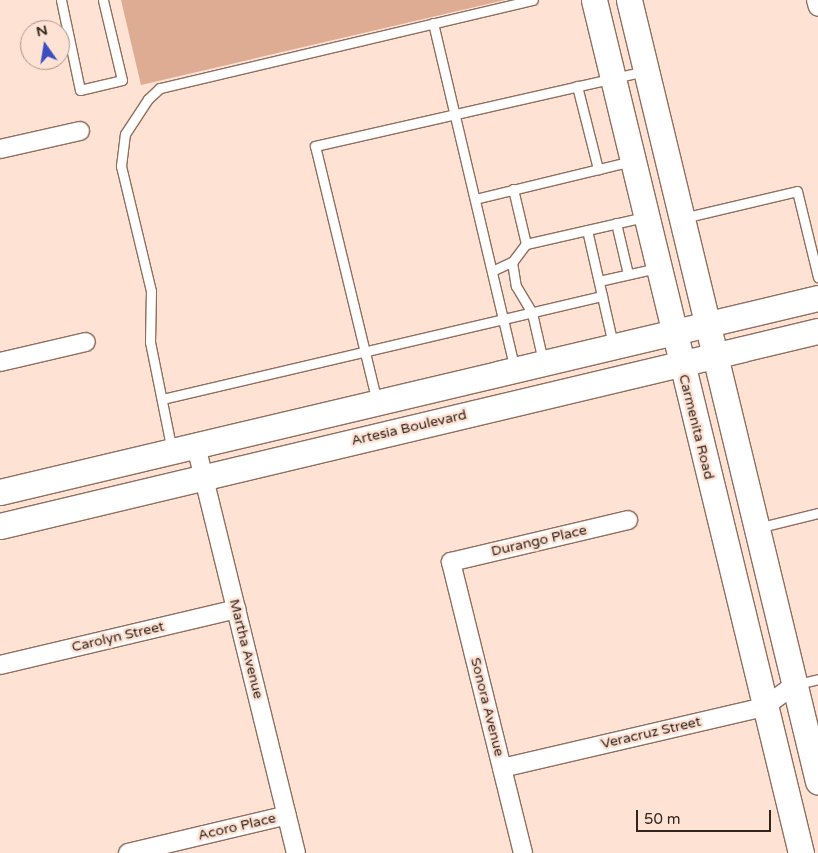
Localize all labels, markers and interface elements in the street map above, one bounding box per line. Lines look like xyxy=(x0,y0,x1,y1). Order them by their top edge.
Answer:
north arrow xyxy=(20,20,70,70)
text: N xyxy=(34,21,49,40)
street label: Carmenita Road xyxy=(675,373,717,481)
street label: Artesia Boulevard xyxy=(350,407,468,449)
street label: Durango Place xyxy=(490,522,588,560)
street label: Martha Avenue xyxy=(225,597,267,701)
street label: Carolyn Street xyxy=(70,618,166,656)
street label: Sonora Avenue xyxy=(467,656,507,758)
street label: Veracruz Street xyxy=(599,713,703,753)
scale bar xyxy=(638,800,773,832)
street label: Acoro Place xyxy=(196,810,278,844)
text: 50 m xyxy=(644,810,681,828)

